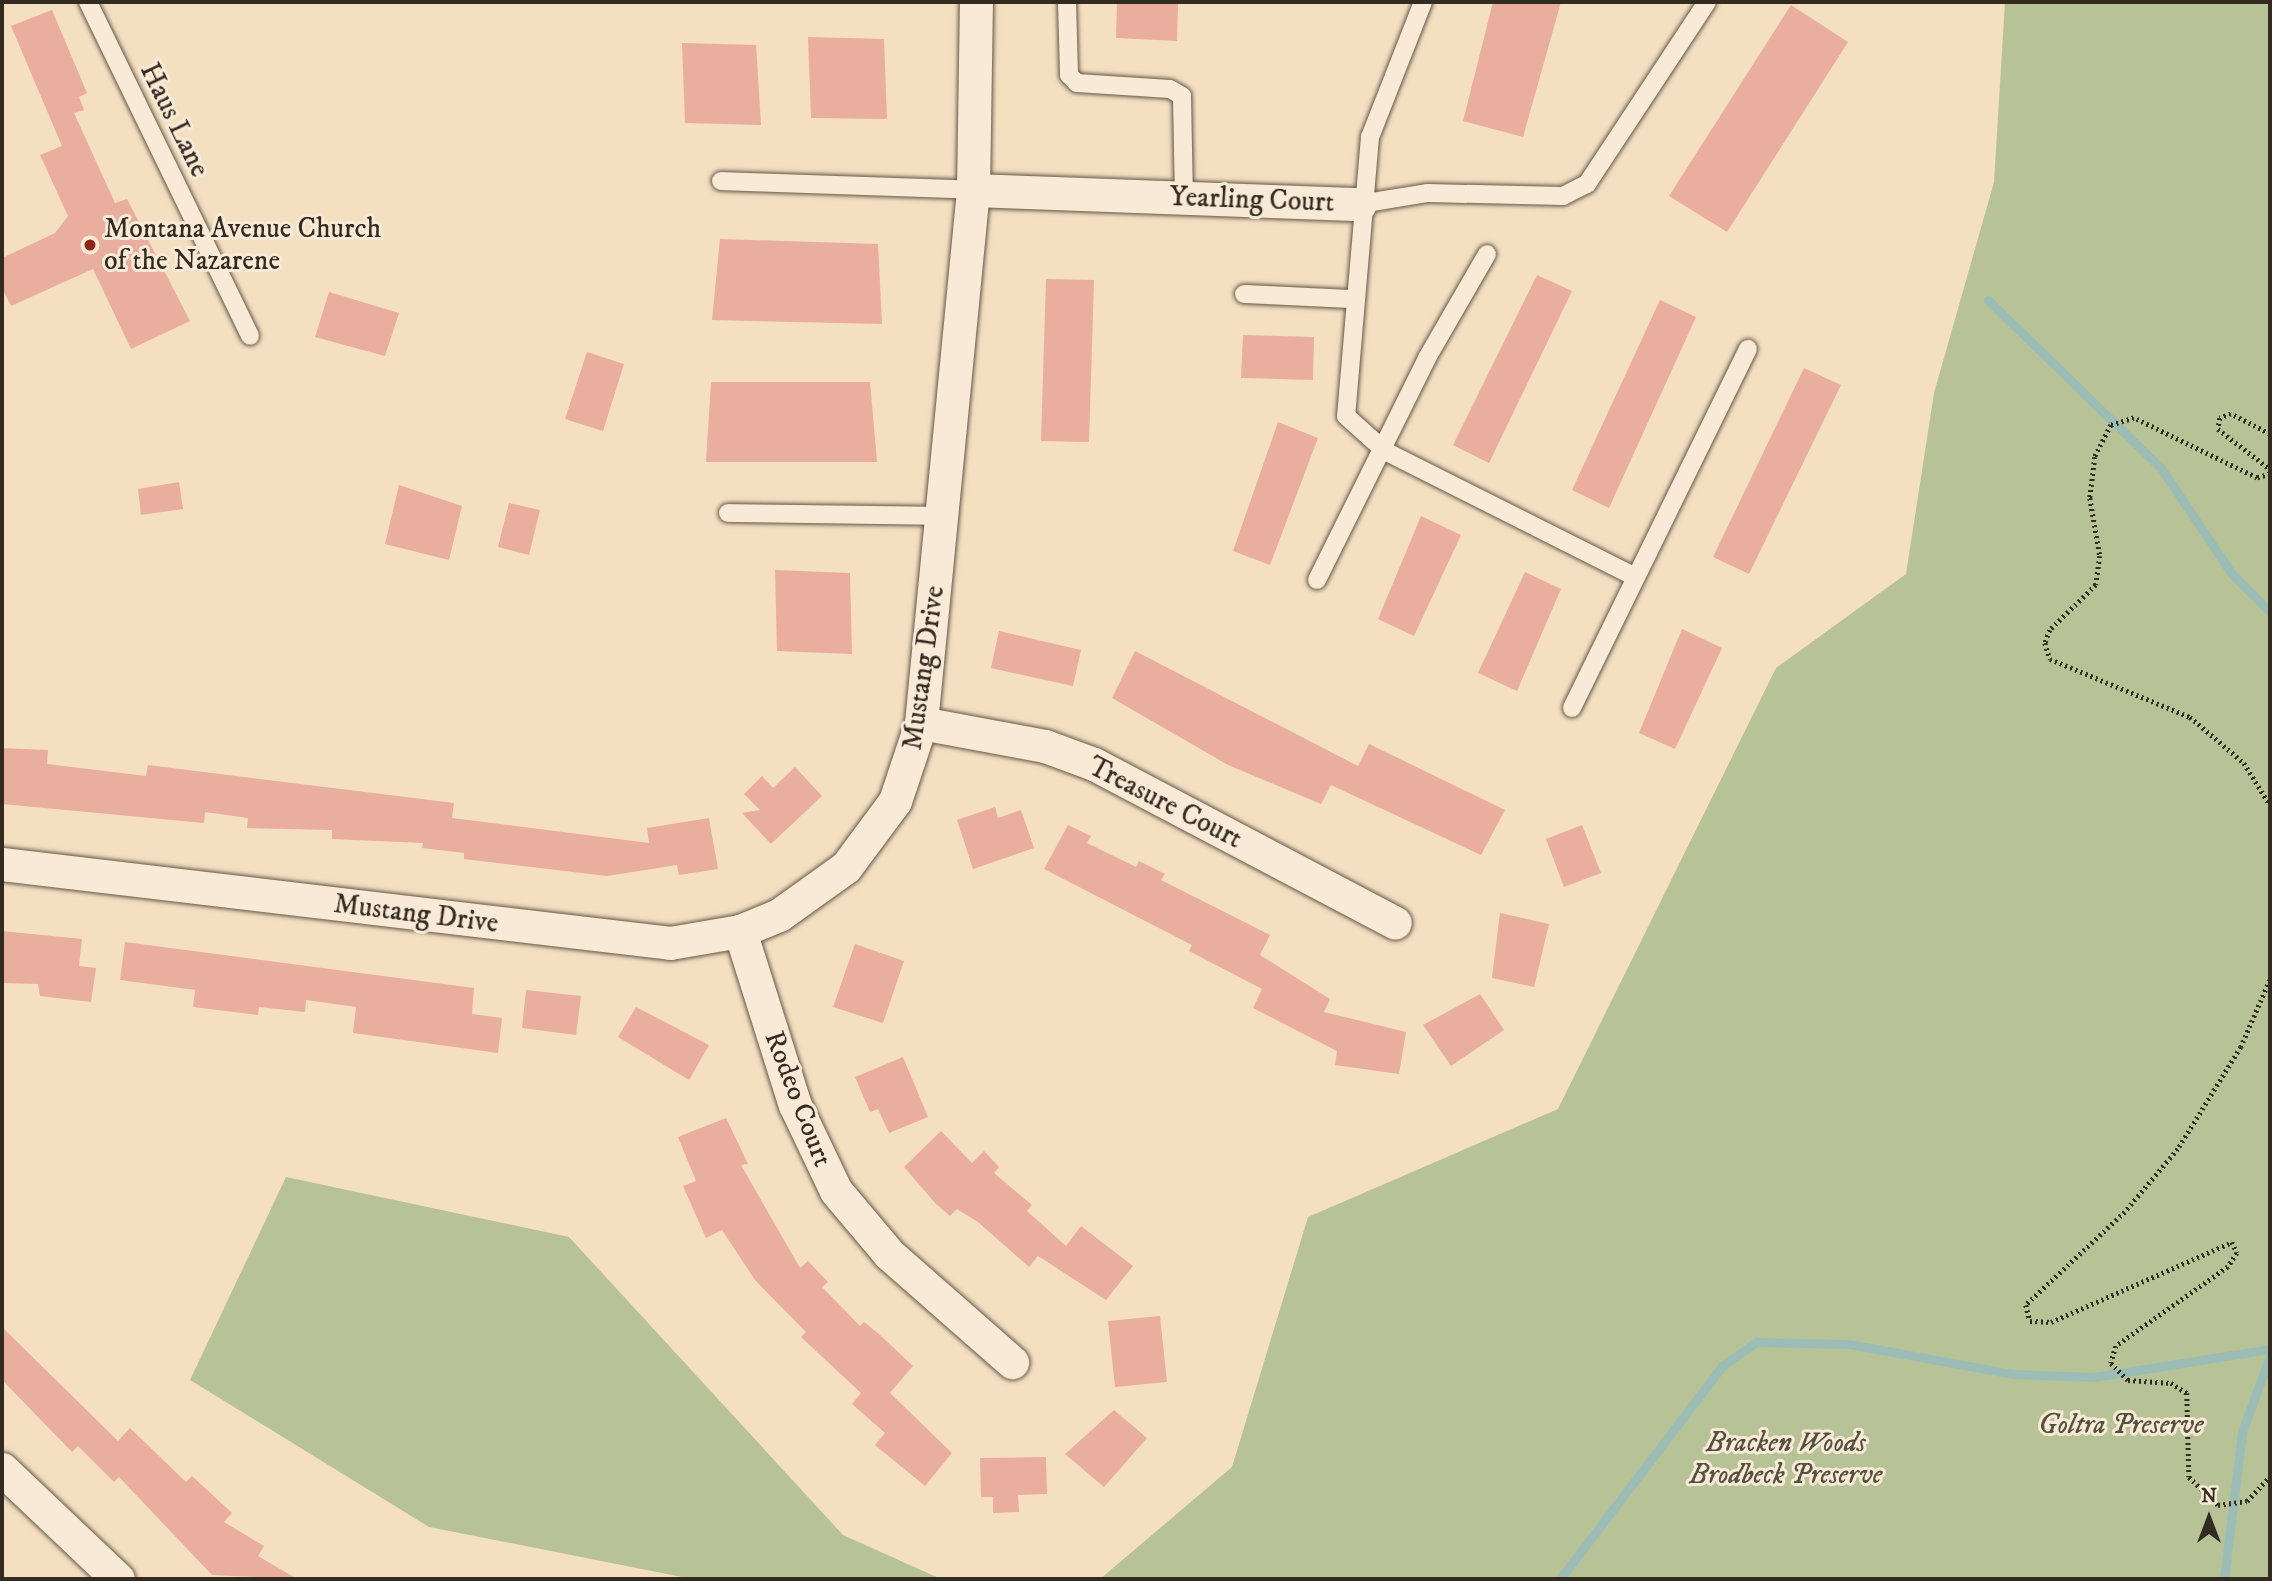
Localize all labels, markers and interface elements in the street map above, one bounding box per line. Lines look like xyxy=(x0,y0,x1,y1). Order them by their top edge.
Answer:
street label: Haus Lane xyxy=(132,58,216,182)
street label: Yearling Court xyxy=(1169,180,1335,220)
place label: Montana Avenue Church of the Nazarene xyxy=(104,212,381,278)
marker: Montana Avenue Church of the Nazarene xyxy=(82,237,98,253)
street label: Mustang Drive xyxy=(896,584,952,752)
street label: Treasure Court xyxy=(1082,750,1248,856)
street label: Mustang Drive xyxy=(332,887,500,941)
street label: Rodeo Court xyxy=(757,1026,839,1172)
park label: Goltra Preserve xyxy=(2039,1408,2203,1442)
park label: Bracken Woods Brodbeck Preserve xyxy=(1690,1426,1882,1492)
north arrow xyxy=(2174,1483,2244,1553)
text: N xyxy=(2201,1485,2217,1508)

